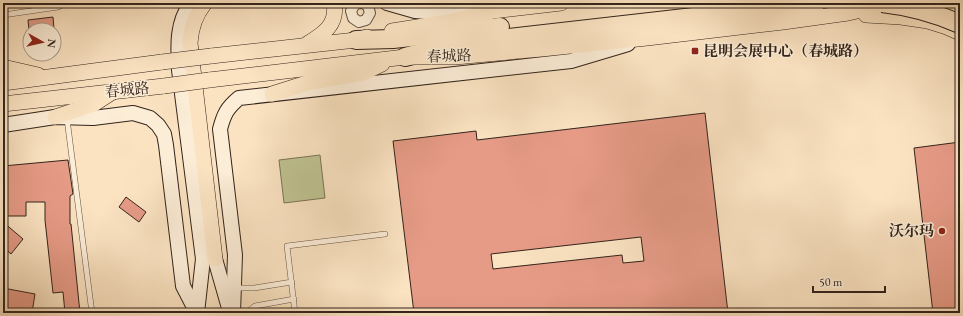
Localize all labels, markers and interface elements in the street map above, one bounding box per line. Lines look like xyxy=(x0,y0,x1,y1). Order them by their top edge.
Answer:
north arrow xyxy=(22,22,62,62)
text: N xyxy=(44,38,59,49)
place label: 昆明会展中心（春城路） xyxy=(703,41,868,60)
street label: 春城路 xyxy=(426,45,472,66)
marker: 昆明会展中心（春城路） xyxy=(690,46,700,56)
street label: 春城路 xyxy=(104,78,150,101)
place label: 沃尔玛 xyxy=(889,221,934,240)
marker: 沃尔玛 xyxy=(937,226,947,236)
scale bar xyxy=(813,268,885,294)
text: 50 m xyxy=(819,274,843,290)

